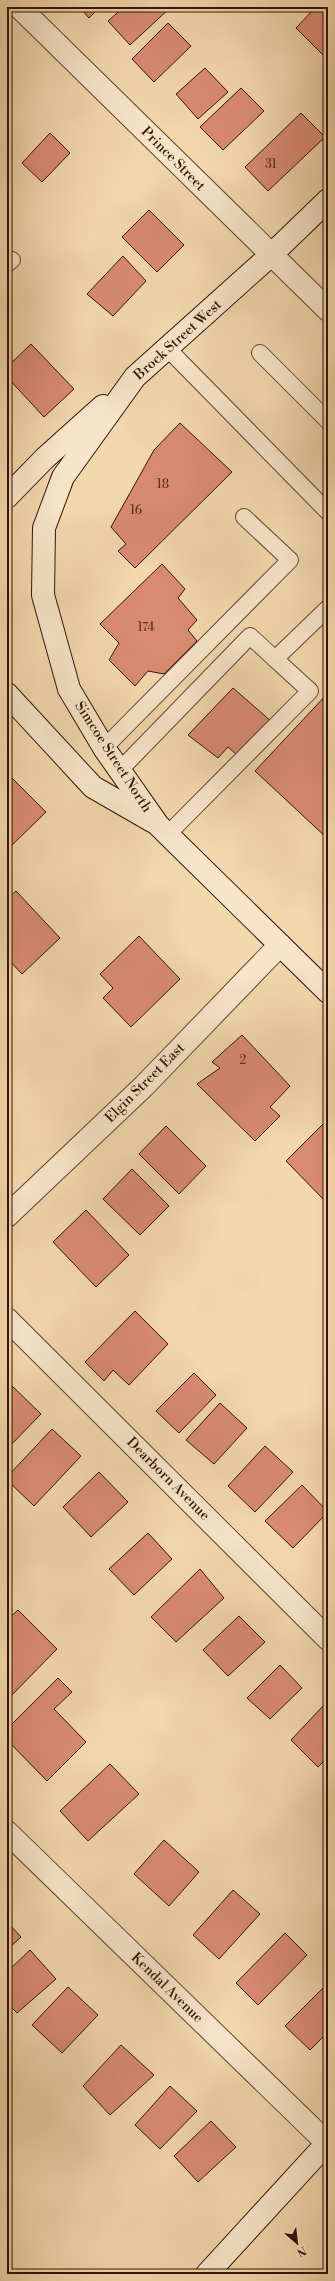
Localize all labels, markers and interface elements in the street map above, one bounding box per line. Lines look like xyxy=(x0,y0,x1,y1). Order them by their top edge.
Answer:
street label: Prince Street xyxy=(137,123,209,195)
house number: 31 xyxy=(265,157,278,172)
street label: Brock Street West xyxy=(130,296,226,385)
house number: 18 xyxy=(157,477,169,492)
house number: 16 xyxy=(130,503,142,518)
house number: 174 xyxy=(137,620,155,635)
street label: Simcoe Street North xyxy=(70,698,156,816)
street label: Elgin Street East xyxy=(101,1039,189,1127)
house number: 2 xyxy=(240,1053,247,1068)
street label: Dearborn Avenue xyxy=(123,1434,213,1524)
street label: Kendal Avenue xyxy=(127,1949,207,2027)
north arrow xyxy=(277,2223,317,2263)
text: N xyxy=(294,2243,308,2259)

